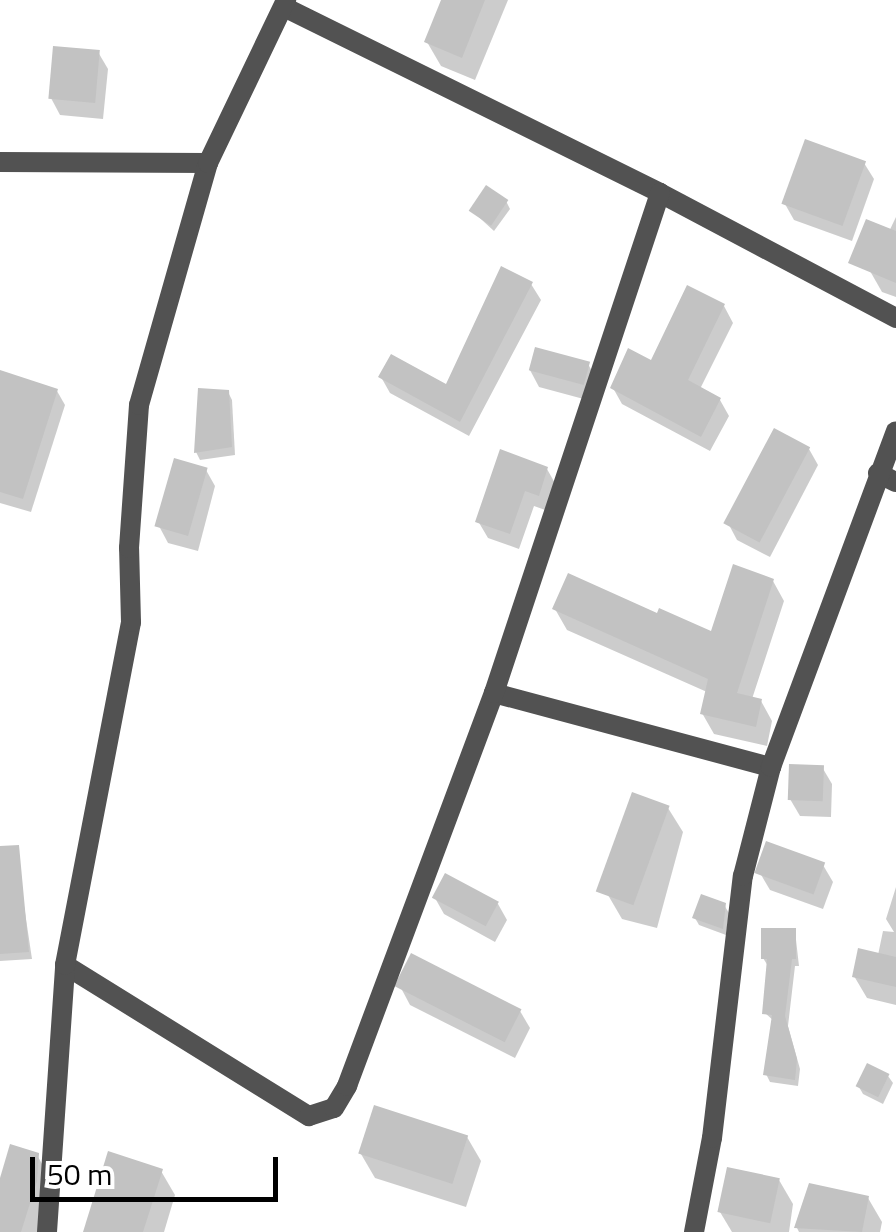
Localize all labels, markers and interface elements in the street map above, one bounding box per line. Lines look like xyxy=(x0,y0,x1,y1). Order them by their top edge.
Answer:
scale bar xyxy=(35,1137,282,1199)
text: 50 m xyxy=(47,1151,112,1197)

